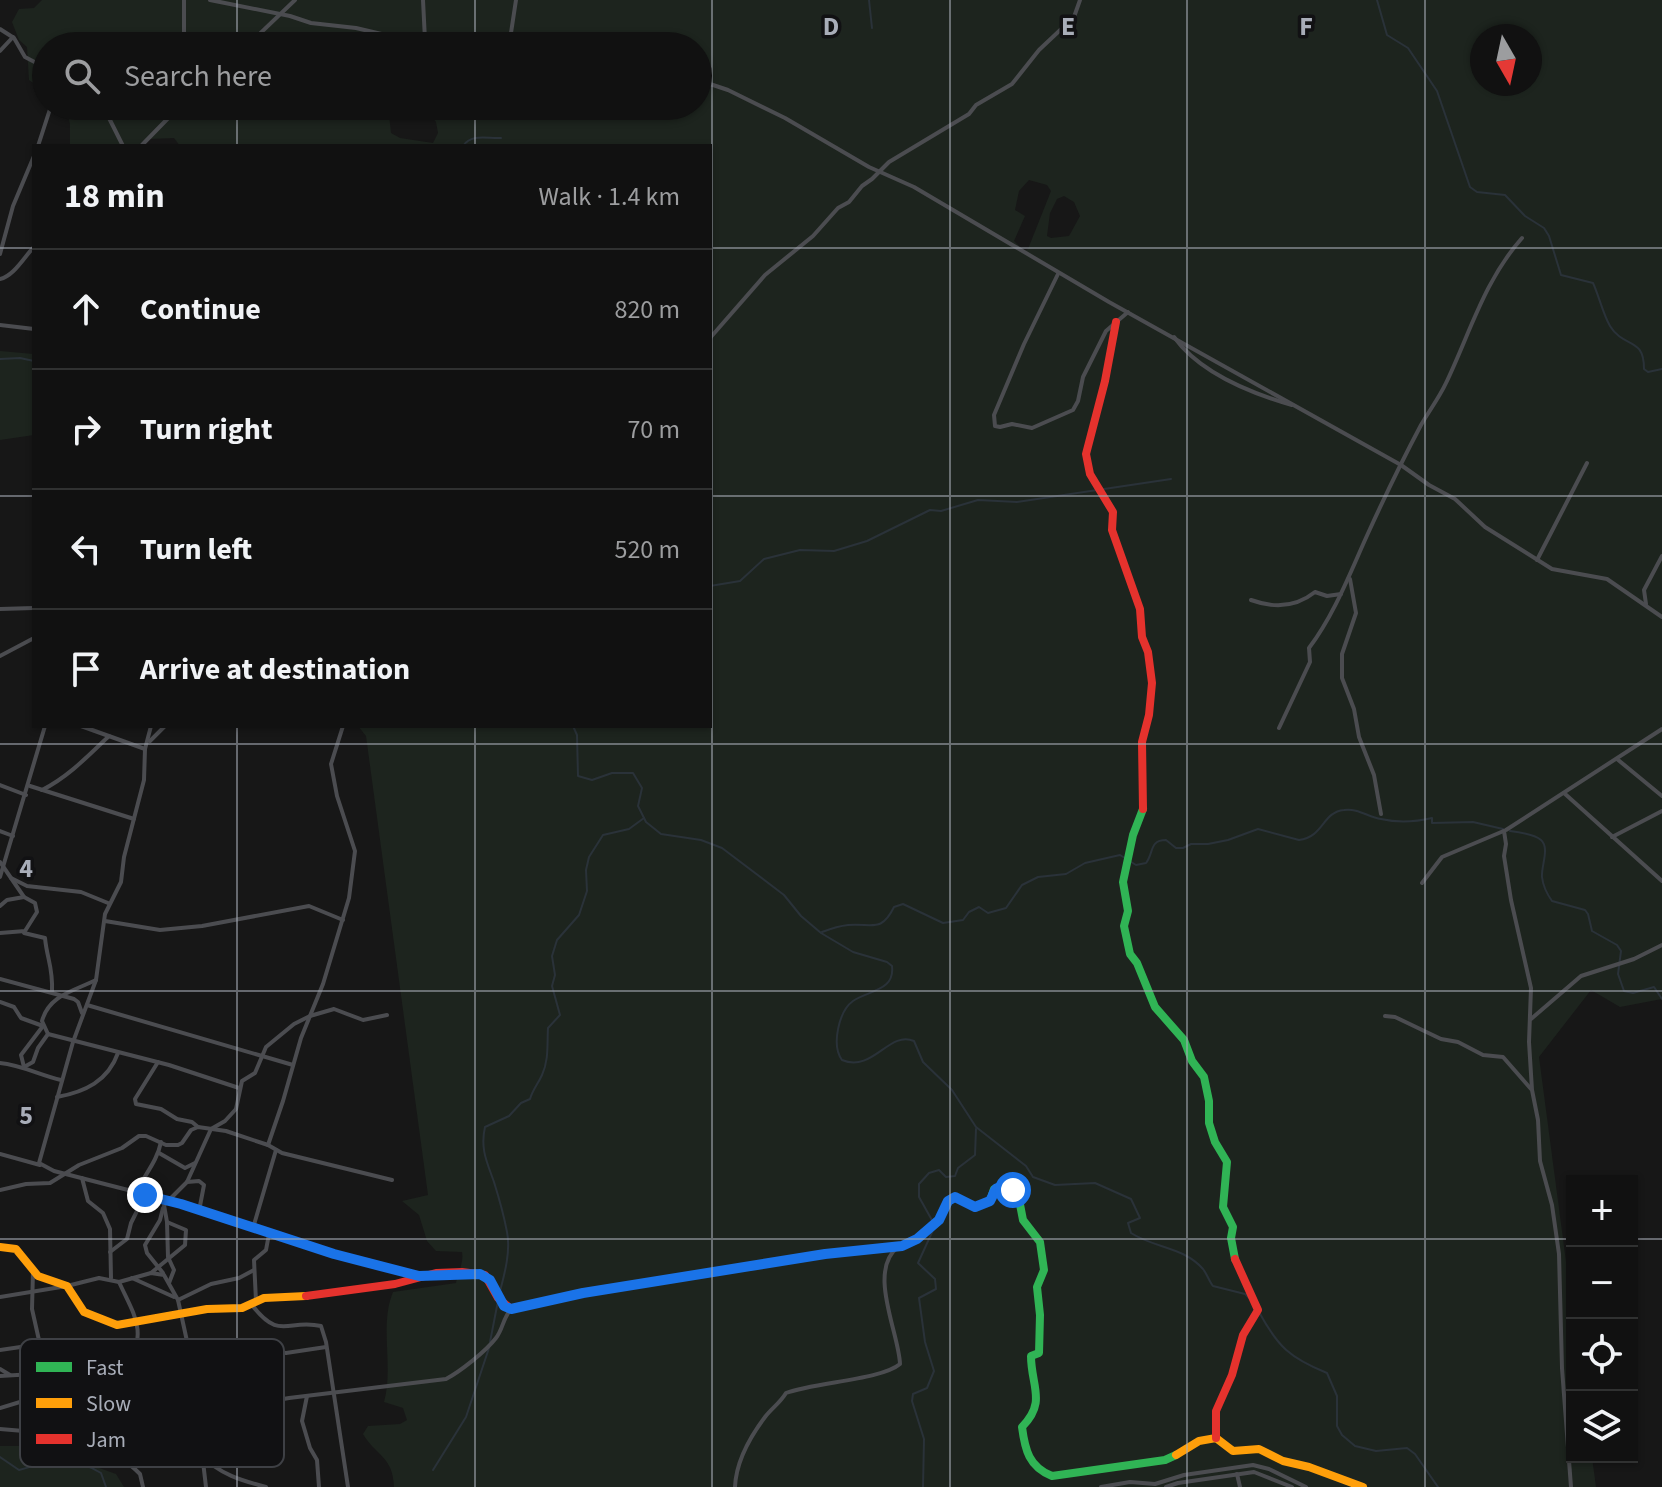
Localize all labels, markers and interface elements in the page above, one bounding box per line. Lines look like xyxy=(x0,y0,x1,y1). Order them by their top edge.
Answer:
text: D xyxy=(823,8,839,45)
text: E xyxy=(1061,8,1075,45)
text: F xyxy=(1299,8,1313,45)
north arrow xyxy=(1470,24,1542,96)
search box xyxy=(32,32,712,120)
icon: search xyxy=(60,54,104,98)
text: Search here xyxy=(124,55,272,98)
text: 18 min xyxy=(64,172,165,221)
text: Walk · 1.4 km xyxy=(539,178,680,215)
icon: ahead xyxy=(64,287,108,331)
text: Continue xyxy=(140,288,261,331)
text: 820 m xyxy=(614,291,680,328)
icon: right xyxy=(64,407,108,451)
text: Turn right xyxy=(140,408,272,451)
text: 70 m xyxy=(627,411,680,448)
icon: left xyxy=(64,527,108,571)
text: Turn left xyxy=(140,528,252,571)
text: 520 m xyxy=(614,531,680,568)
icon: arrive xyxy=(64,647,108,691)
text: Arrive at destination xyxy=(140,648,410,691)
text: 4 xyxy=(19,850,33,887)
text: 5 xyxy=(19,1097,33,1134)
route start xyxy=(995,1172,1031,1208)
map controls xyxy=(1566,1175,1638,1463)
button: + xyxy=(1566,1175,1638,1247)
route end xyxy=(127,1177,163,1213)
button: − xyxy=(1566,1247,1638,1319)
button: locate xyxy=(1566,1319,1638,1391)
legend xyxy=(20,1339,284,1467)
text: Fast xyxy=(86,1352,124,1384)
text: Slow xyxy=(86,1388,131,1420)
button: layers xyxy=(1566,1391,1638,1463)
text: Jam xyxy=(86,1424,126,1456)

